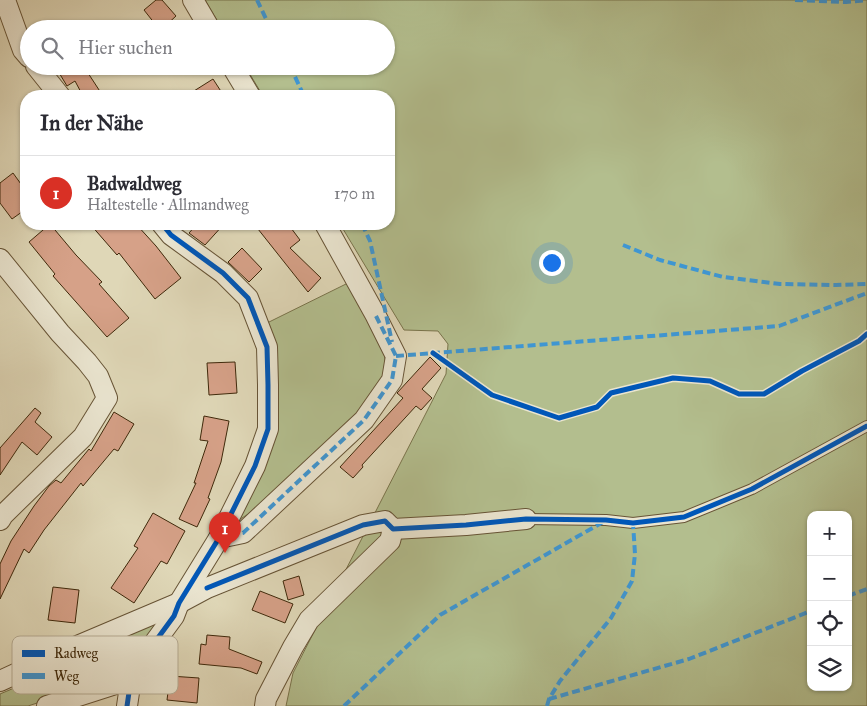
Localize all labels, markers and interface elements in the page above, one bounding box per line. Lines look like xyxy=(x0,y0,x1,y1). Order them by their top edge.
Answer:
search box xyxy=(20,20,395,75)
icon: search xyxy=(38,34,66,62)
text: Hier suchen xyxy=(78,36,172,59)
text: In der Nähe xyxy=(40,110,143,136)
text: Badwaldweg xyxy=(87,172,181,195)
text: 1 xyxy=(53,184,59,203)
text: 170 m xyxy=(334,184,375,203)
text: Haltestelle · Allmandweg xyxy=(87,195,249,214)
your location xyxy=(539,250,565,276)
map controls xyxy=(807,511,852,691)
button: + xyxy=(807,511,852,556)
pin: 1 xyxy=(209,512,241,553)
button: − xyxy=(807,556,852,601)
button: locate xyxy=(807,601,852,646)
legend xyxy=(12,636,178,694)
text: Radweg xyxy=(54,645,99,662)
button: layers xyxy=(807,646,852,691)
text: Weg xyxy=(54,668,80,685)

